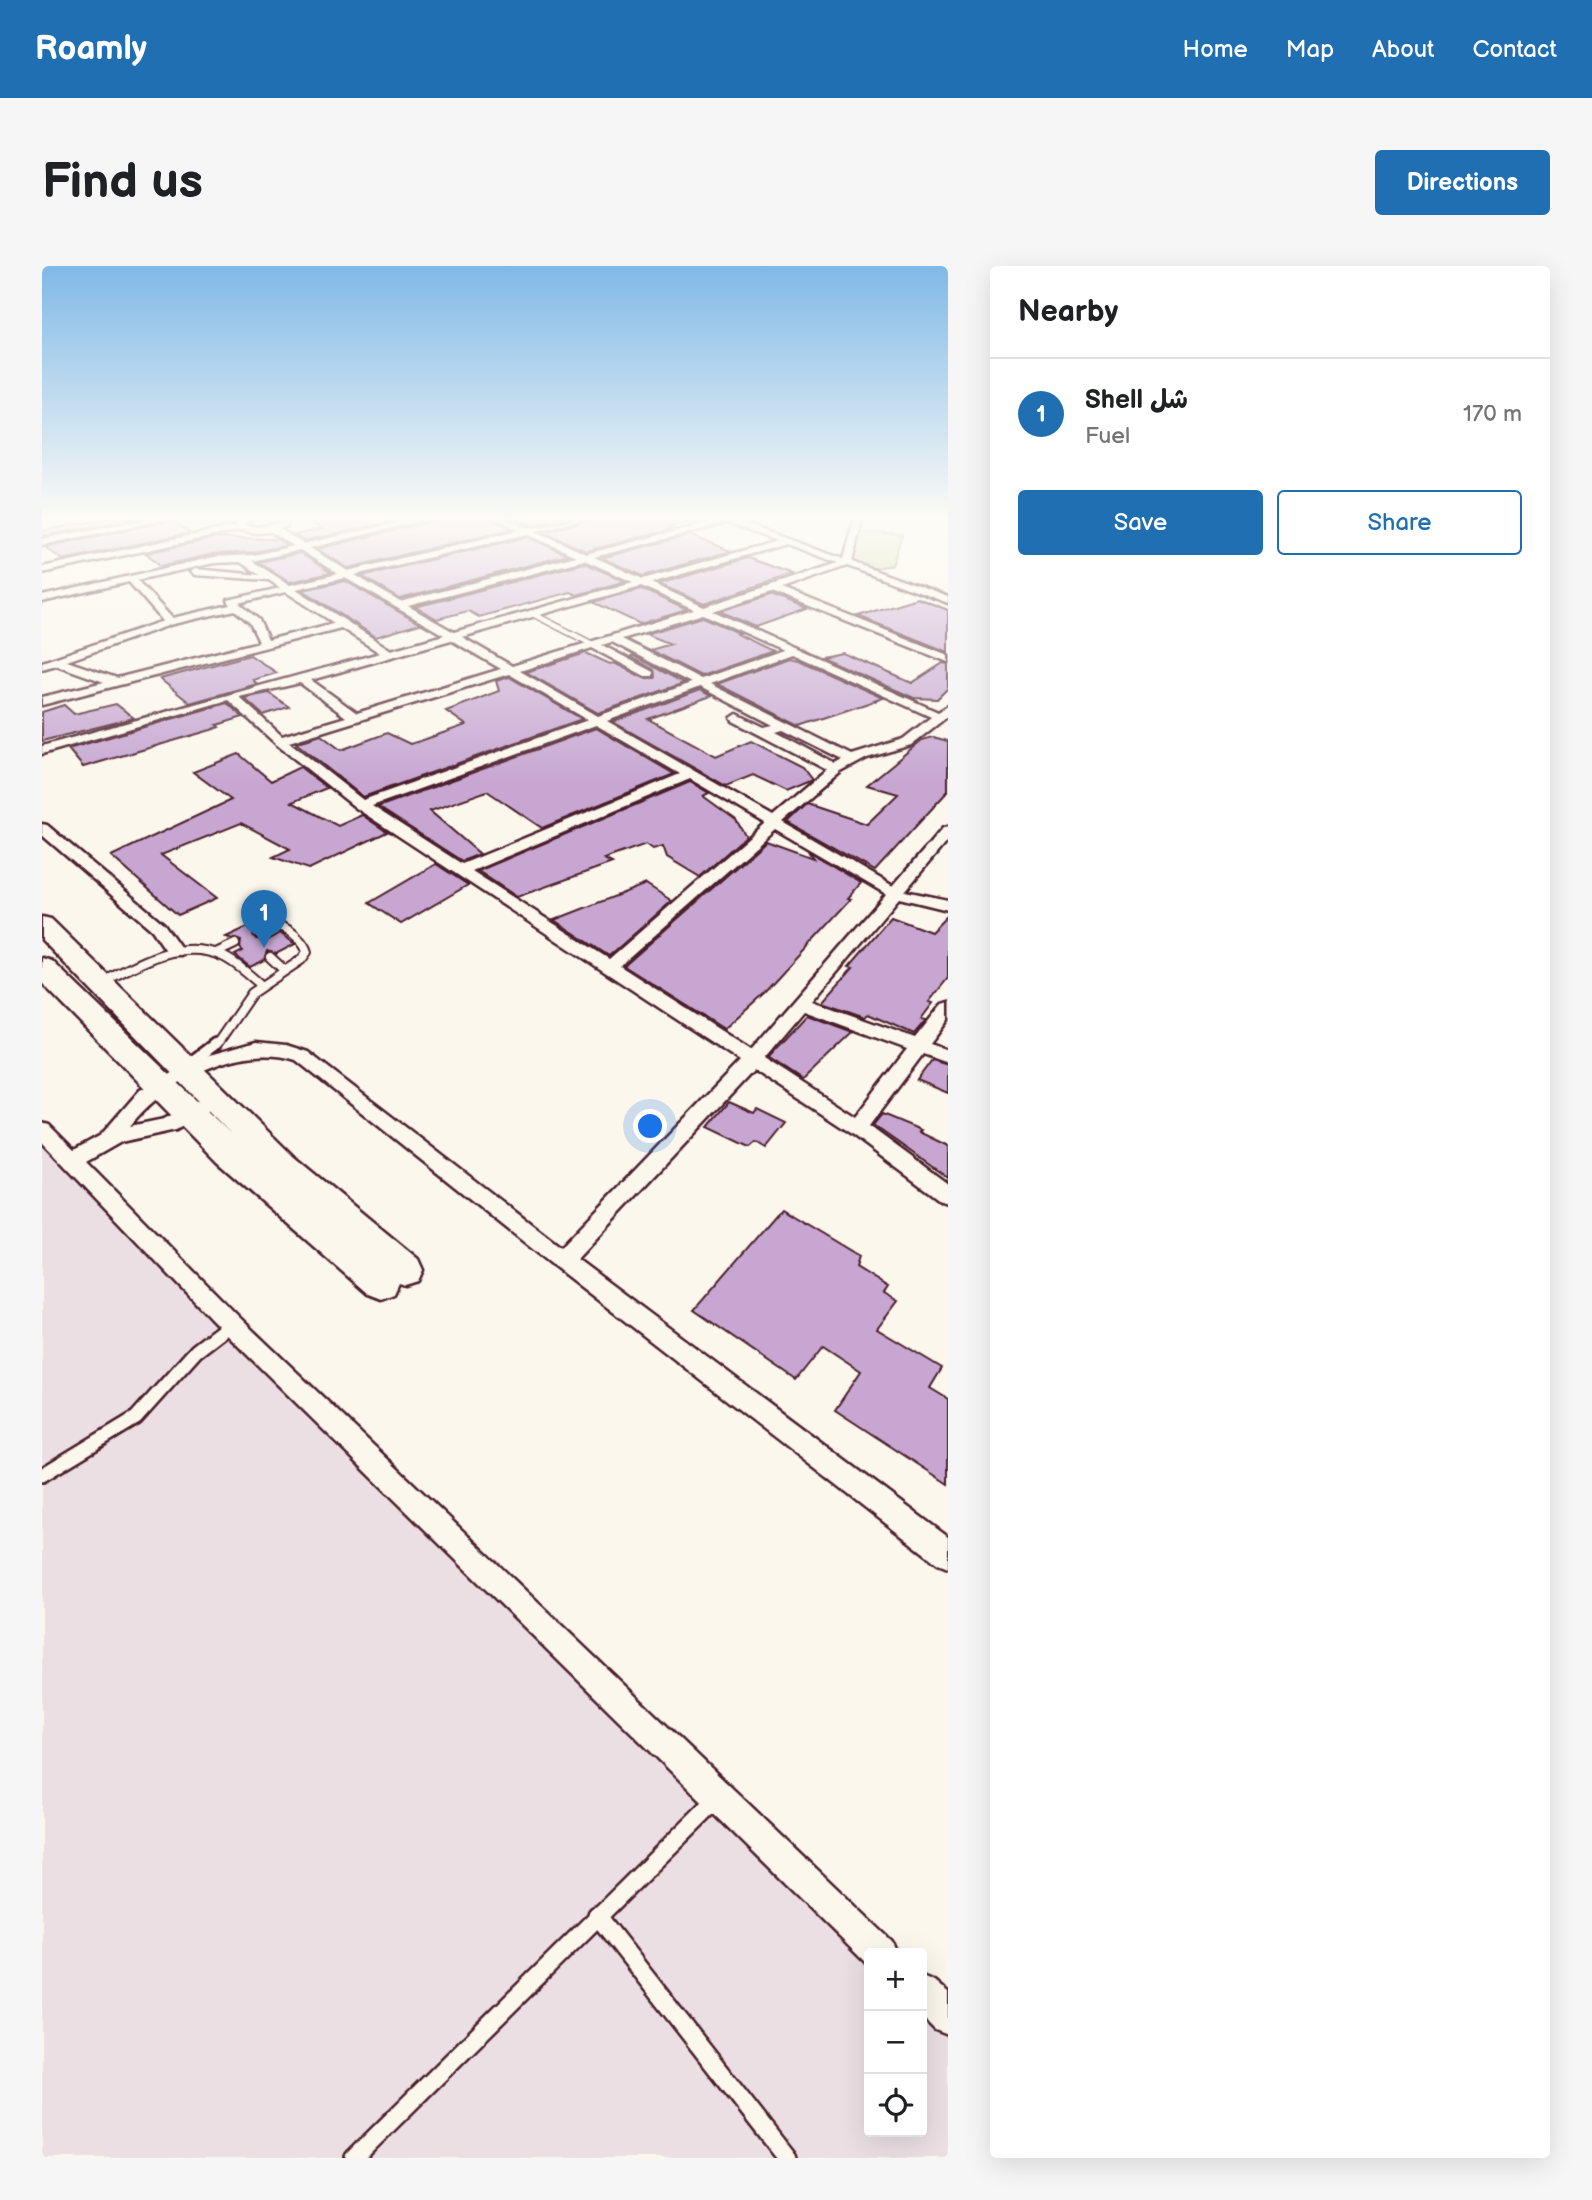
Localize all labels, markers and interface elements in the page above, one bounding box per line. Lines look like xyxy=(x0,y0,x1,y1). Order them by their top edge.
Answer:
text: Roamly xyxy=(35,29,147,69)
text: Home xyxy=(1183,35,1248,64)
text: Map xyxy=(1286,35,1334,64)
text: About xyxy=(1372,35,1434,64)
text: Contact xyxy=(1472,35,1557,64)
button: Directions xyxy=(1375,150,1550,215)
text: Find us xyxy=(42,153,203,212)
text: Nearby xyxy=(1018,294,1118,330)
text: Shell شل xyxy=(1085,385,1188,416)
text: 1 xyxy=(1036,400,1046,428)
text: 170 m xyxy=(1463,400,1522,428)
text: Fuel xyxy=(1085,422,1130,450)
button: Save xyxy=(1018,490,1263,555)
button: Share xyxy=(1277,490,1522,555)
pin: 1 xyxy=(241,890,287,948)
your location xyxy=(633,1109,667,1143)
map controls xyxy=(864,1948,927,2137)
button: + xyxy=(864,1948,927,2011)
button: − xyxy=(864,2011,927,2074)
button: locate xyxy=(864,2074,927,2137)

